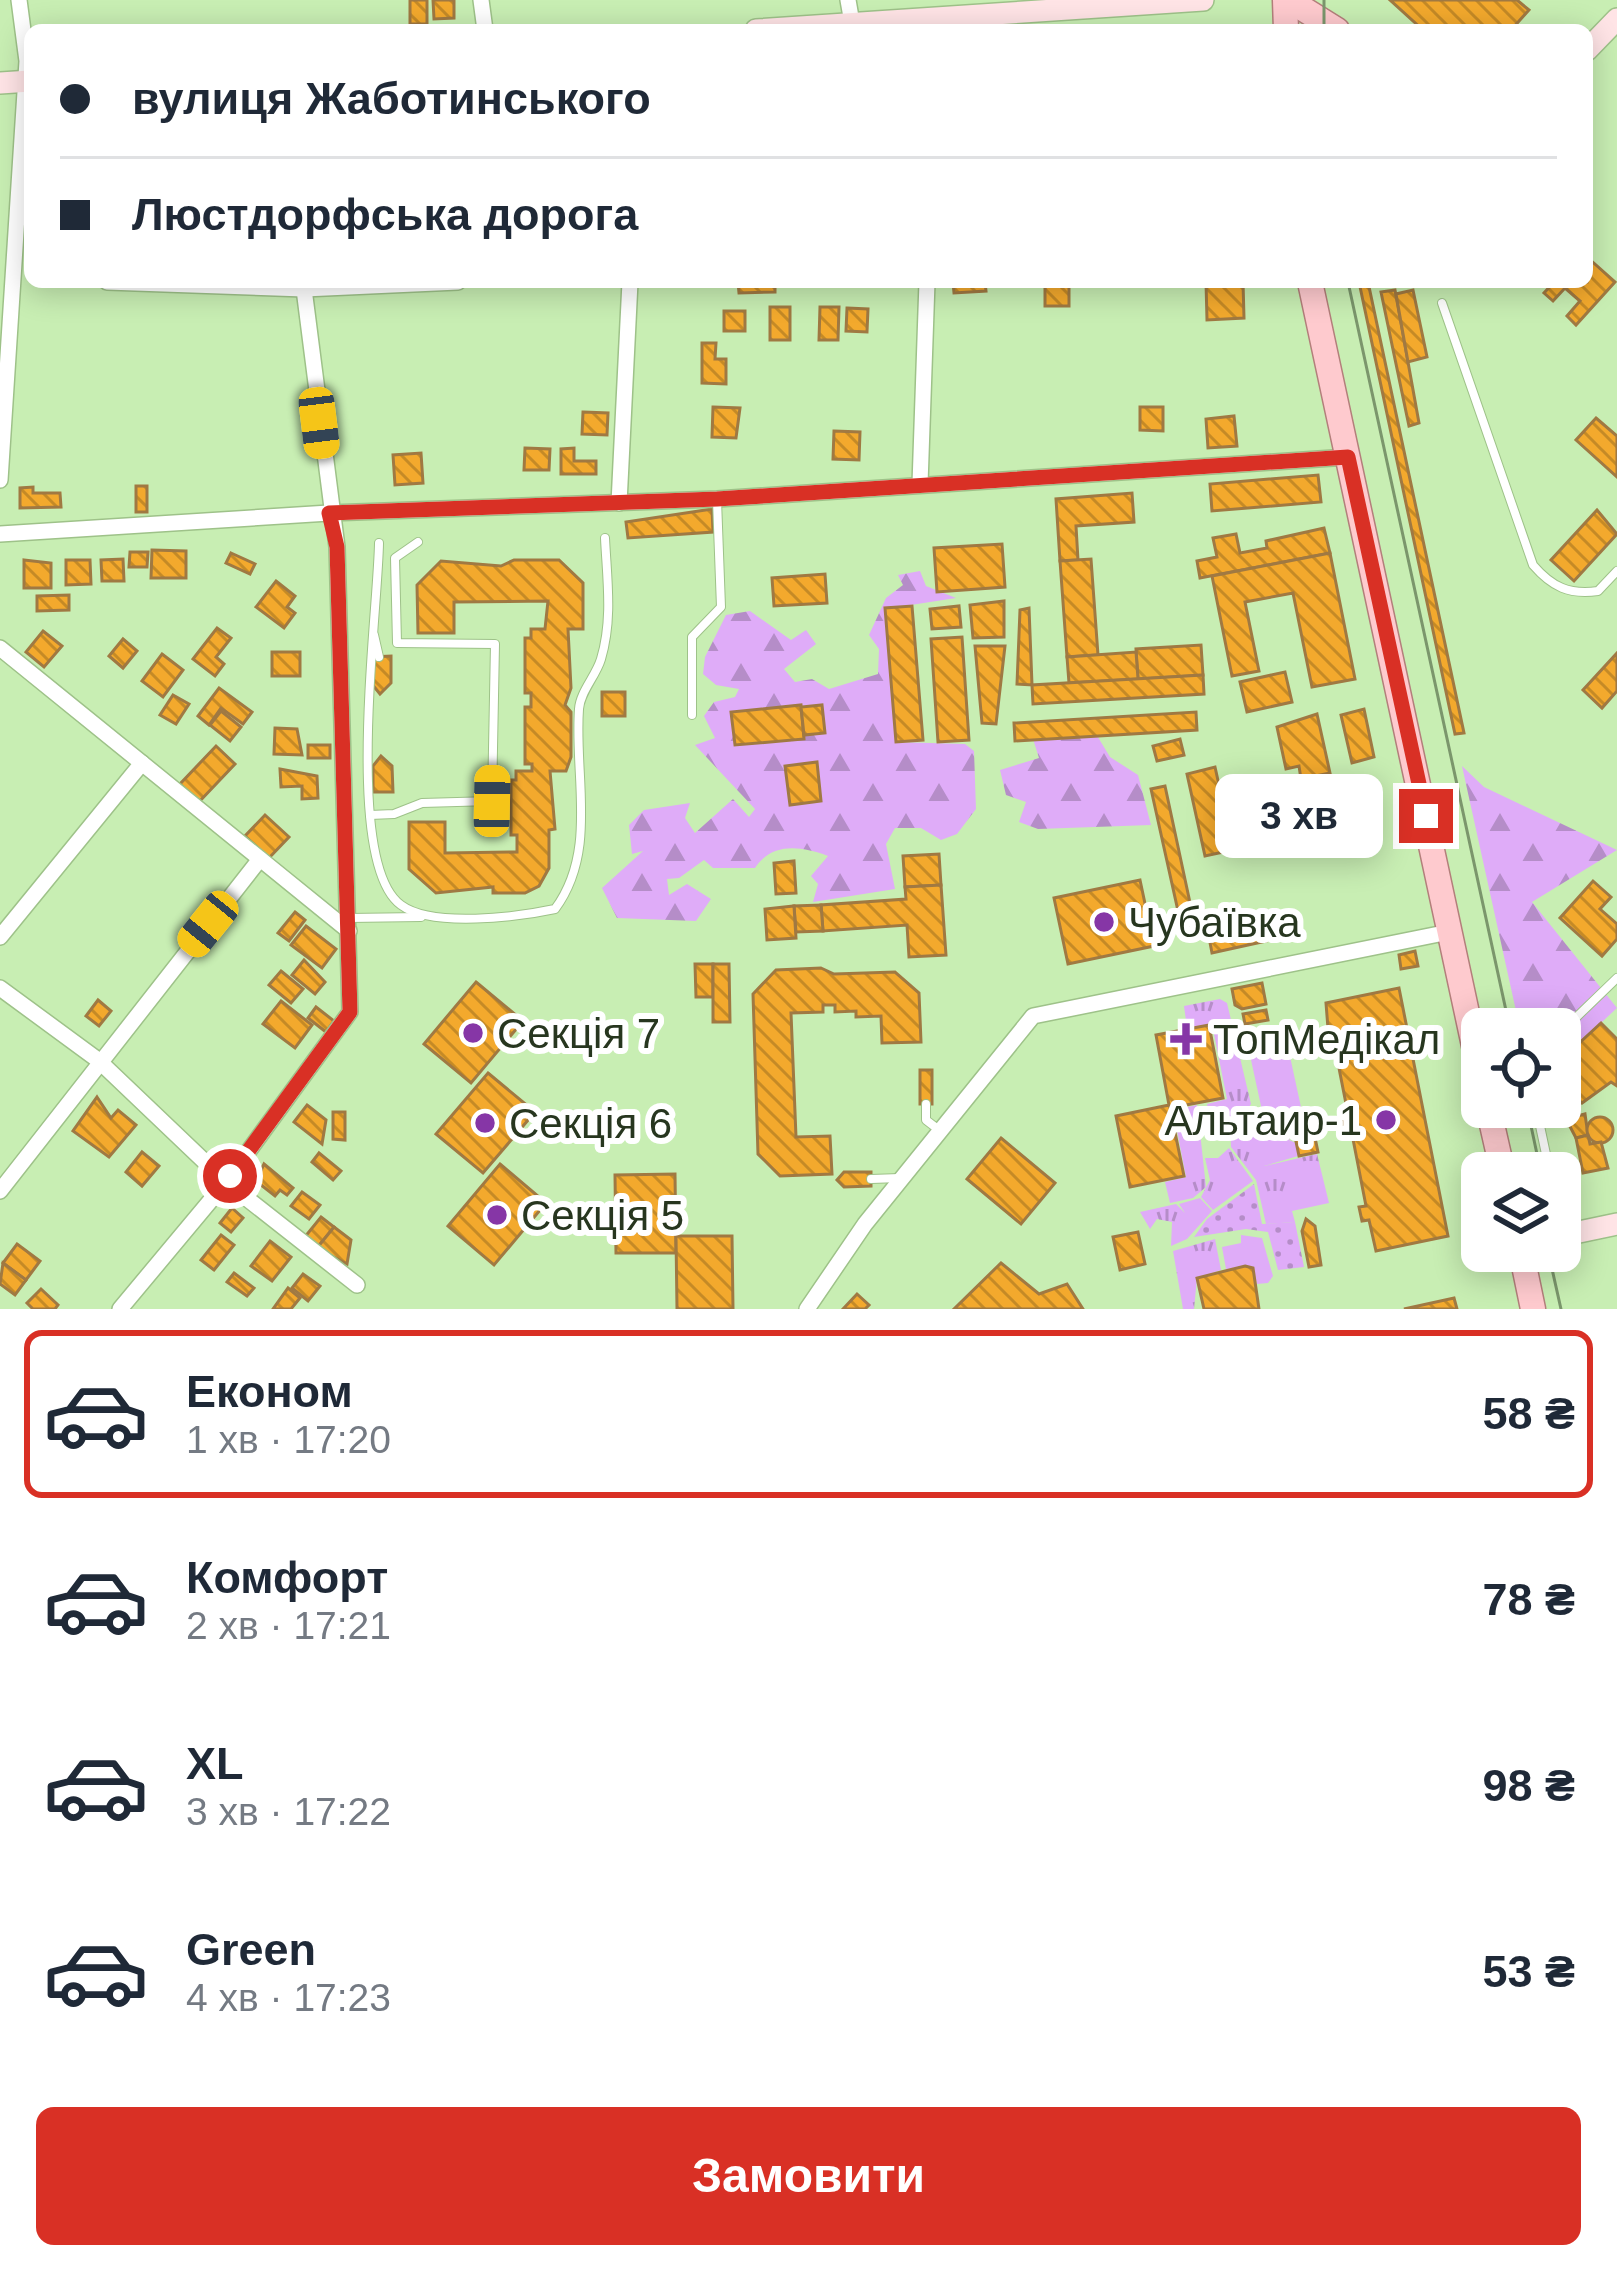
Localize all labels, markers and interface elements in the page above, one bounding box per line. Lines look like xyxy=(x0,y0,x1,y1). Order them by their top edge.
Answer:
text: вулиця Жаботинського xyxy=(132,73,651,124)
text: Люстдорфська дорога xyxy=(132,189,638,240)
car xyxy=(297,385,341,461)
car xyxy=(473,765,511,837)
callout: 3 хв xyxy=(1216,774,1384,858)
route end xyxy=(1399,789,1453,843)
text: 3 хв xyxy=(1260,794,1338,837)
car xyxy=(171,885,245,963)
place label: Чубаївка xyxy=(1128,899,1301,946)
marker: Чубаївка xyxy=(1091,909,1117,935)
map controls xyxy=(1461,1008,1581,1272)
button: locate xyxy=(1461,1008,1581,1128)
place label: Секція 7 xyxy=(497,1010,660,1057)
place label: ТопМедікал xyxy=(1213,1016,1440,1063)
marker: Секція 7 xyxy=(460,1020,486,1046)
marker: ТопМедікал xyxy=(1170,1023,1202,1055)
place label: Альтаир-1 xyxy=(1165,1097,1362,1144)
place label: Секція 6 xyxy=(509,1100,672,1147)
marker: Альтаир-1 xyxy=(1373,1107,1399,1133)
marker: Секція 6 xyxy=(472,1110,498,1136)
route start xyxy=(203,1149,257,1203)
button: layers xyxy=(1461,1152,1581,1272)
place label: Секція 5 xyxy=(521,1192,684,1239)
marker: Секція 5 xyxy=(484,1202,510,1228)
icon: car xyxy=(42,1360,150,1468)
text: Економ xyxy=(186,1366,353,1417)
text: 58 ₴ xyxy=(1482,1388,1575,1439)
text: 1 хв · 17:20 xyxy=(186,1418,391,1461)
icon: car xyxy=(42,1546,150,1654)
text: Комфорт xyxy=(186,1552,388,1603)
text: 78 ₴ xyxy=(1482,1574,1575,1625)
text: 2 хв · 17:21 xyxy=(186,1604,391,1647)
icon: car xyxy=(42,1732,150,1840)
text: XL xyxy=(186,1738,244,1789)
text: 98 ₴ xyxy=(1482,1760,1575,1811)
text: 3 хв · 17:22 xyxy=(186,1790,391,1833)
icon: car xyxy=(42,1918,150,2026)
text: Green xyxy=(186,1924,316,1975)
text: 53 ₴ xyxy=(1482,1946,1575,1997)
text: 4 хв · 17:23 xyxy=(186,1976,391,2019)
button: Замовити xyxy=(36,2107,1581,2245)

